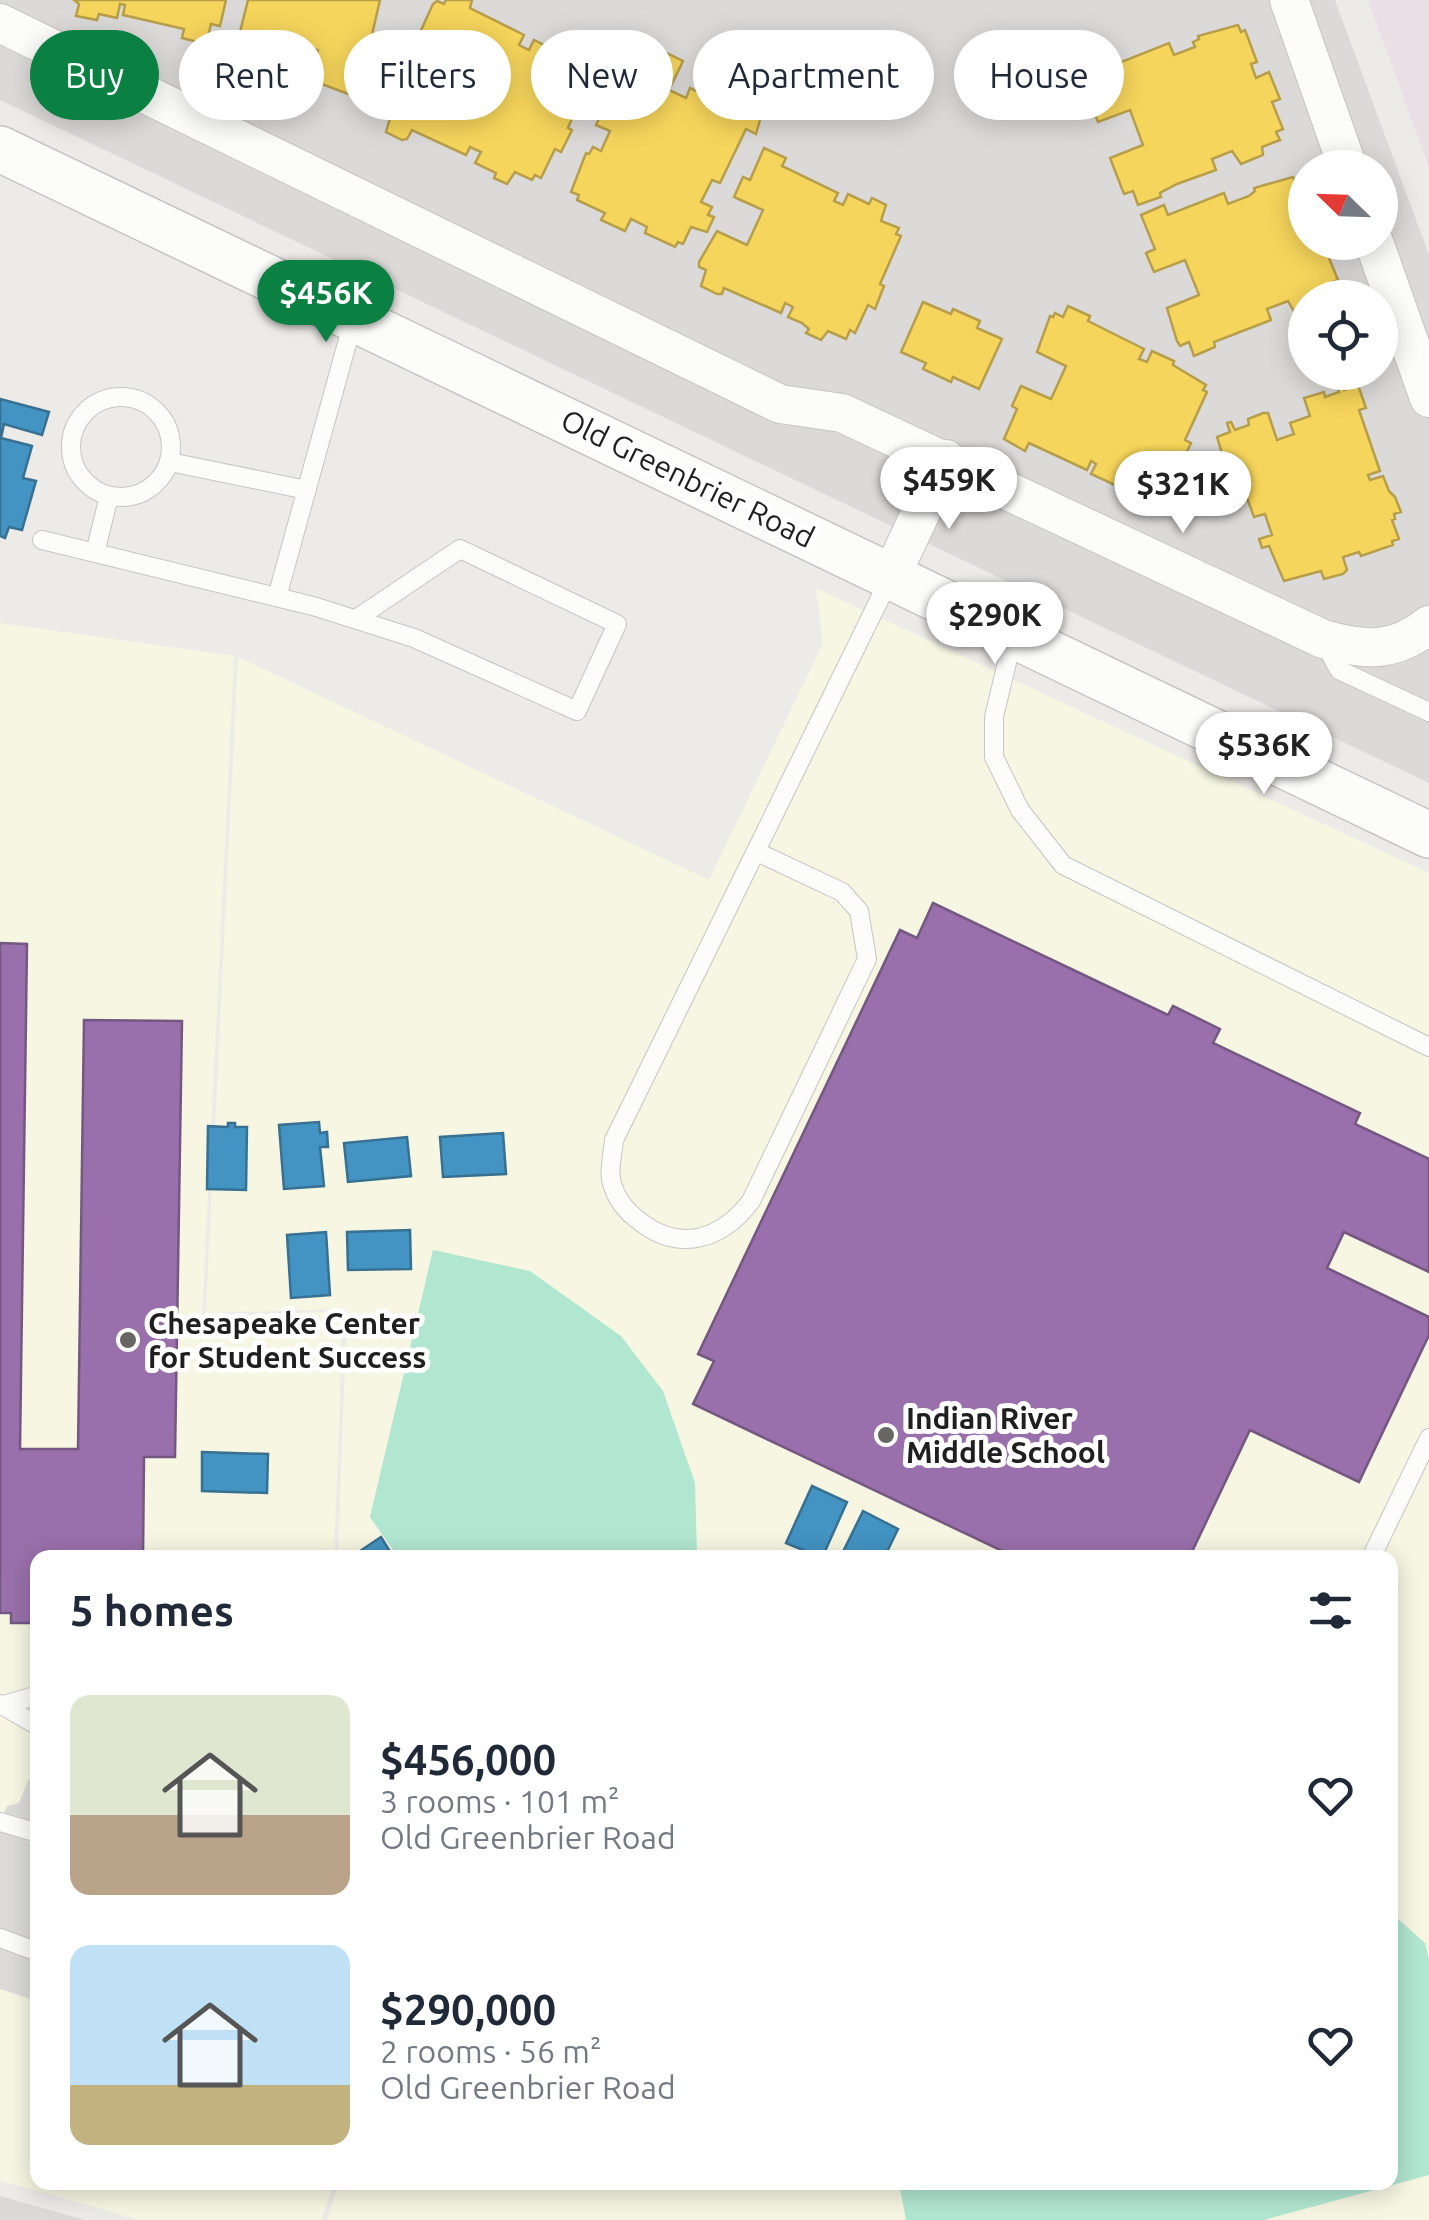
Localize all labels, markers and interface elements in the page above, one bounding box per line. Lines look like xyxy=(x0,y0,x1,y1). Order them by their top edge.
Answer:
chip: Buy xyxy=(30,30,159,120)
chip: Rent xyxy=(179,30,324,120)
chip: Filters xyxy=(344,30,511,120)
chip: New xyxy=(531,30,673,120)
chip: Apartment xyxy=(693,30,934,120)
chip: House xyxy=(954,30,1124,120)
north arrow xyxy=(1288,150,1398,260)
map controls xyxy=(1288,150,1398,390)
pin: $456K xyxy=(256,260,396,345)
text: $456K xyxy=(279,274,373,310)
button: locate xyxy=(1288,280,1398,390)
street label: Old Greenbrier Road xyxy=(556,402,820,554)
pin: $459K xyxy=(879,447,1019,532)
pin: $321K xyxy=(1113,451,1253,536)
text: $459K xyxy=(902,461,996,497)
text: $321K xyxy=(1136,465,1230,501)
pin: $290K xyxy=(925,582,1065,667)
text: $290K xyxy=(948,596,1042,632)
pin: $536K xyxy=(1194,712,1334,797)
text: $536K xyxy=(1217,726,1311,762)
place label: Chesapeake Center for Student Success xyxy=(148,1306,427,1374)
marker: Chesapeake Center for Student Success xyxy=(117,1329,139,1351)
place label: Indian River Middle School xyxy=(906,1401,1105,1469)
marker: Indian River Middle School xyxy=(875,1424,897,1446)
icon: filters xyxy=(1303,1583,1358,1638)
text: 5 homes xyxy=(70,1587,234,1634)
icon: home xyxy=(150,1735,270,1855)
text: $456,000 xyxy=(380,1736,556,1783)
icon: heart xyxy=(1303,1768,1358,1823)
text: 3 rooms · 101 m² xyxy=(380,1783,620,1819)
text: Old Greenbrier Road xyxy=(380,1819,676,1855)
icon: home xyxy=(150,1985,270,2105)
text: $290,000 xyxy=(380,1986,556,2033)
icon: heart xyxy=(1303,2018,1358,2073)
text: 2 rooms · 56 m² xyxy=(380,2033,601,2069)
text: Old Greenbrier Road xyxy=(380,2069,676,2105)

